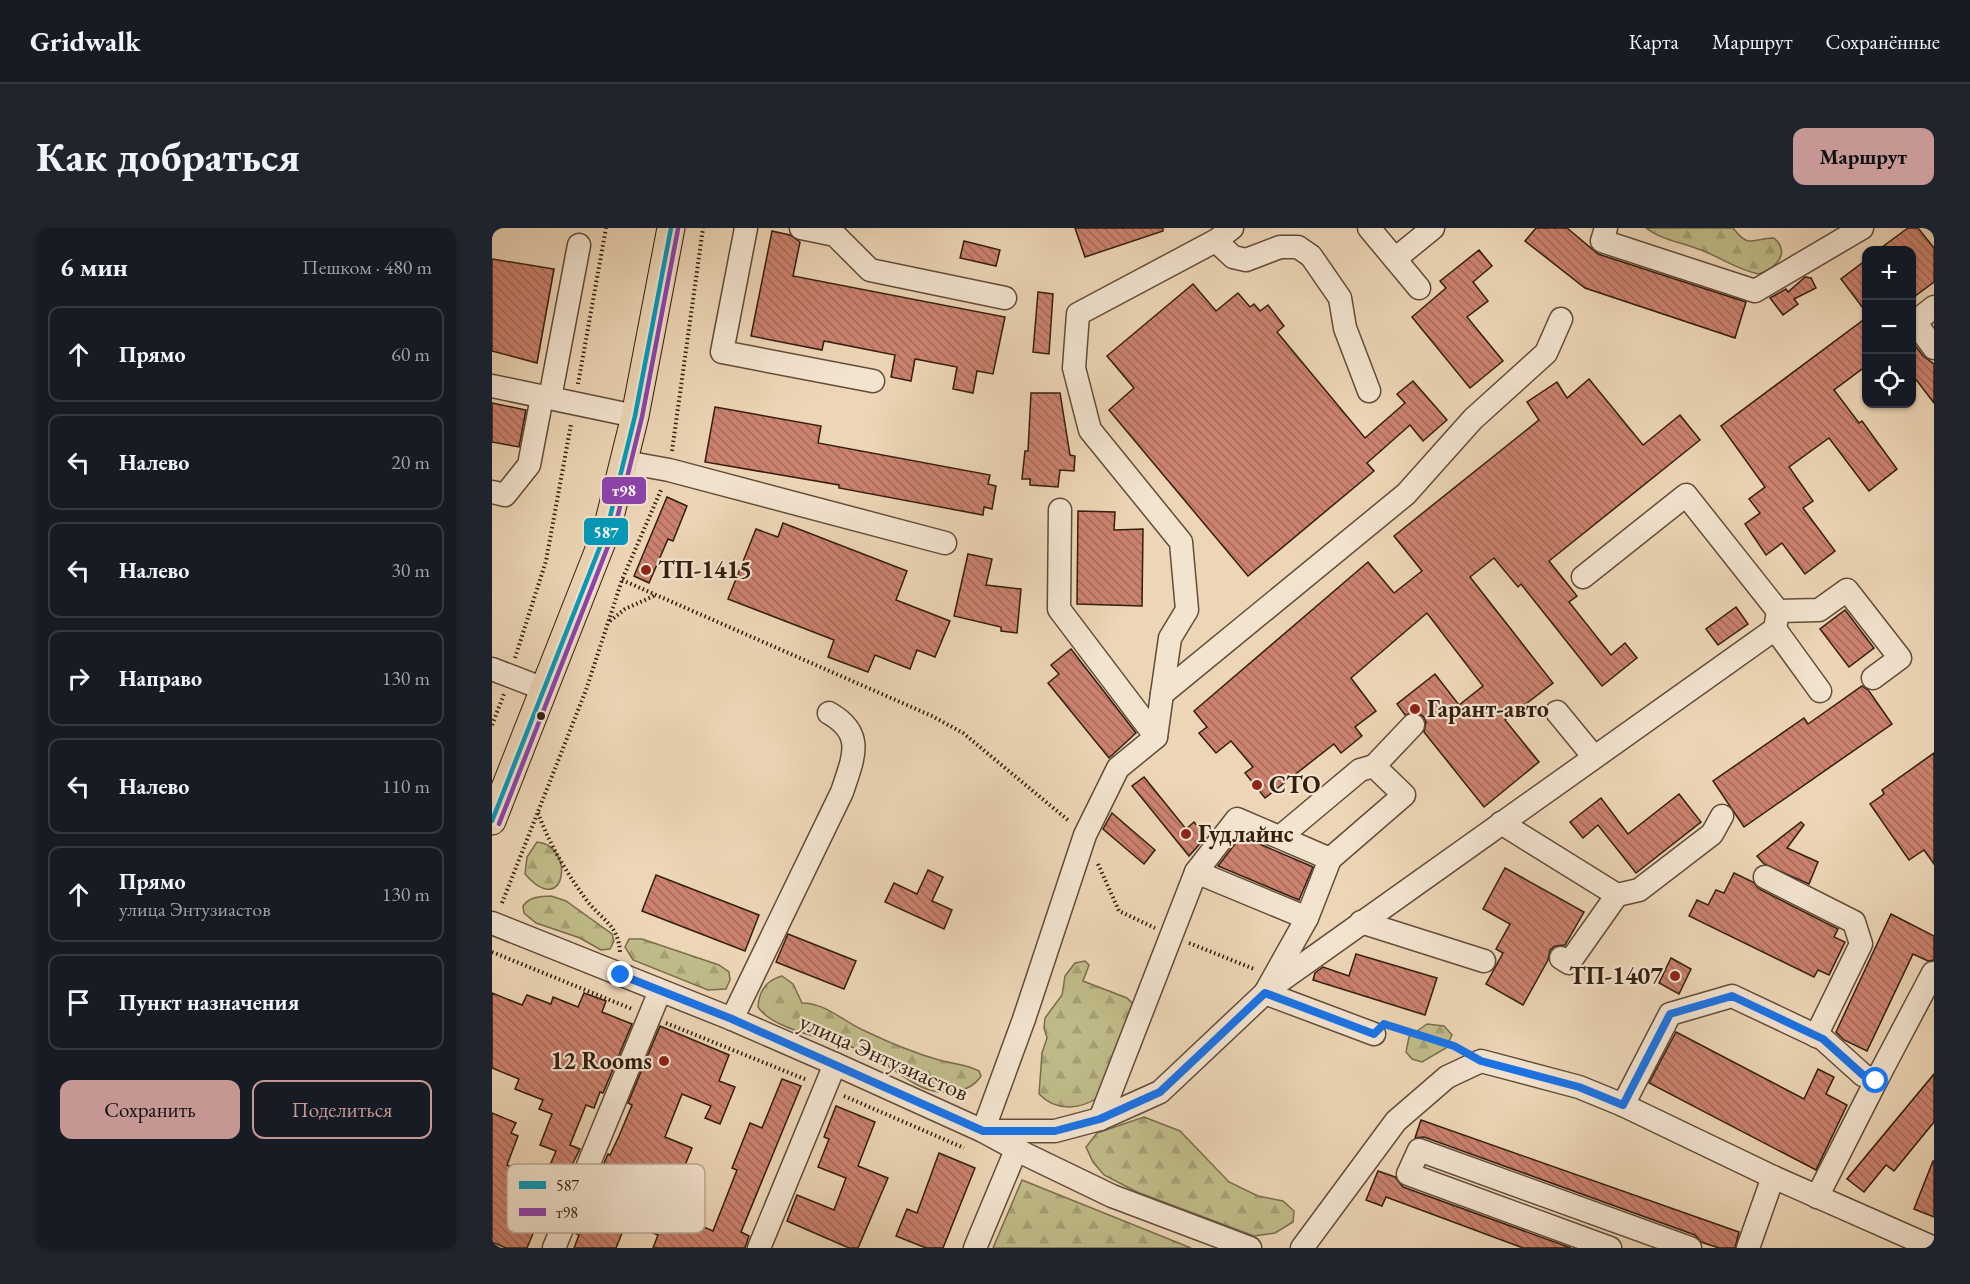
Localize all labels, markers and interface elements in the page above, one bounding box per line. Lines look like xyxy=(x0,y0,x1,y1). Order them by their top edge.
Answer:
text: Gridwalk xyxy=(30,23,141,59)
text: Карта xyxy=(1629,28,1679,55)
text: Маршрут xyxy=(1712,28,1793,55)
text: Сохранённые xyxy=(1826,28,1940,55)
button: Маршрут xyxy=(1793,128,1934,185)
text: Как добраться xyxy=(36,129,300,184)
map controls xyxy=(1862,246,1916,408)
button: + xyxy=(1862,246,1916,300)
text: 6 мин xyxy=(60,250,128,284)
text: Пешком · 480 m xyxy=(302,254,432,280)
button: − xyxy=(1862,300,1916,354)
icon: ahead xyxy=(62,338,95,371)
text: Прямо xyxy=(119,340,186,369)
text: 60 m xyxy=(391,341,430,367)
button: locate xyxy=(1862,354,1916,408)
icon: left xyxy=(62,446,95,479)
text: Налево xyxy=(119,448,189,477)
text: 20 m xyxy=(391,449,430,475)
line badge: т98 xyxy=(601,476,647,505)
text: т98 xyxy=(612,480,636,501)
line badge: 587 xyxy=(583,517,629,546)
text: 587 xyxy=(593,522,619,543)
icon: left xyxy=(62,554,95,587)
place label: ТП-1415 xyxy=(658,554,752,585)
text: Налево xyxy=(119,556,189,585)
text: 30 m xyxy=(391,557,430,583)
marker: ТП-1415 xyxy=(639,563,653,577)
icon: right xyxy=(62,662,95,695)
text: Направо xyxy=(119,664,202,693)
text: 130 m xyxy=(382,665,430,691)
place label: Гарант-авто xyxy=(1427,693,1549,724)
marker: Гарант-авто xyxy=(1408,702,1422,716)
unlabelled marker xyxy=(535,710,547,722)
place label: СТО xyxy=(1269,769,1320,800)
icon: left xyxy=(62,770,95,803)
text: Налево xyxy=(119,772,189,801)
text: 110 m xyxy=(382,773,430,799)
marker: СТО xyxy=(1250,778,1264,792)
place label: Гудлайнс xyxy=(1198,818,1294,850)
marker: Гудлайнс xyxy=(1179,827,1193,841)
text: Прямо xyxy=(119,867,186,896)
icon: ahead xyxy=(62,878,95,911)
text: 130 m xyxy=(382,881,430,907)
text: улица Энтузиастов xyxy=(119,896,271,922)
place label: ТП-1407 xyxy=(1569,960,1663,991)
route end xyxy=(607,961,633,987)
marker: ТП-1407 xyxy=(1668,969,1682,983)
icon: arrive xyxy=(62,986,95,1019)
text: Пункт назначения xyxy=(119,988,299,1017)
street label: улица Энтузиастов xyxy=(795,1005,974,1108)
place label: 12 Rooms xyxy=(551,1045,652,1076)
marker: 12 Rooms xyxy=(657,1054,671,1068)
route start xyxy=(1862,1067,1888,1093)
button: Сохранить xyxy=(60,1080,240,1139)
button: Поделиться xyxy=(252,1080,432,1139)
legend xyxy=(507,1164,705,1233)
text: 587 xyxy=(556,1175,579,1196)
text: т98 xyxy=(556,1202,578,1223)

